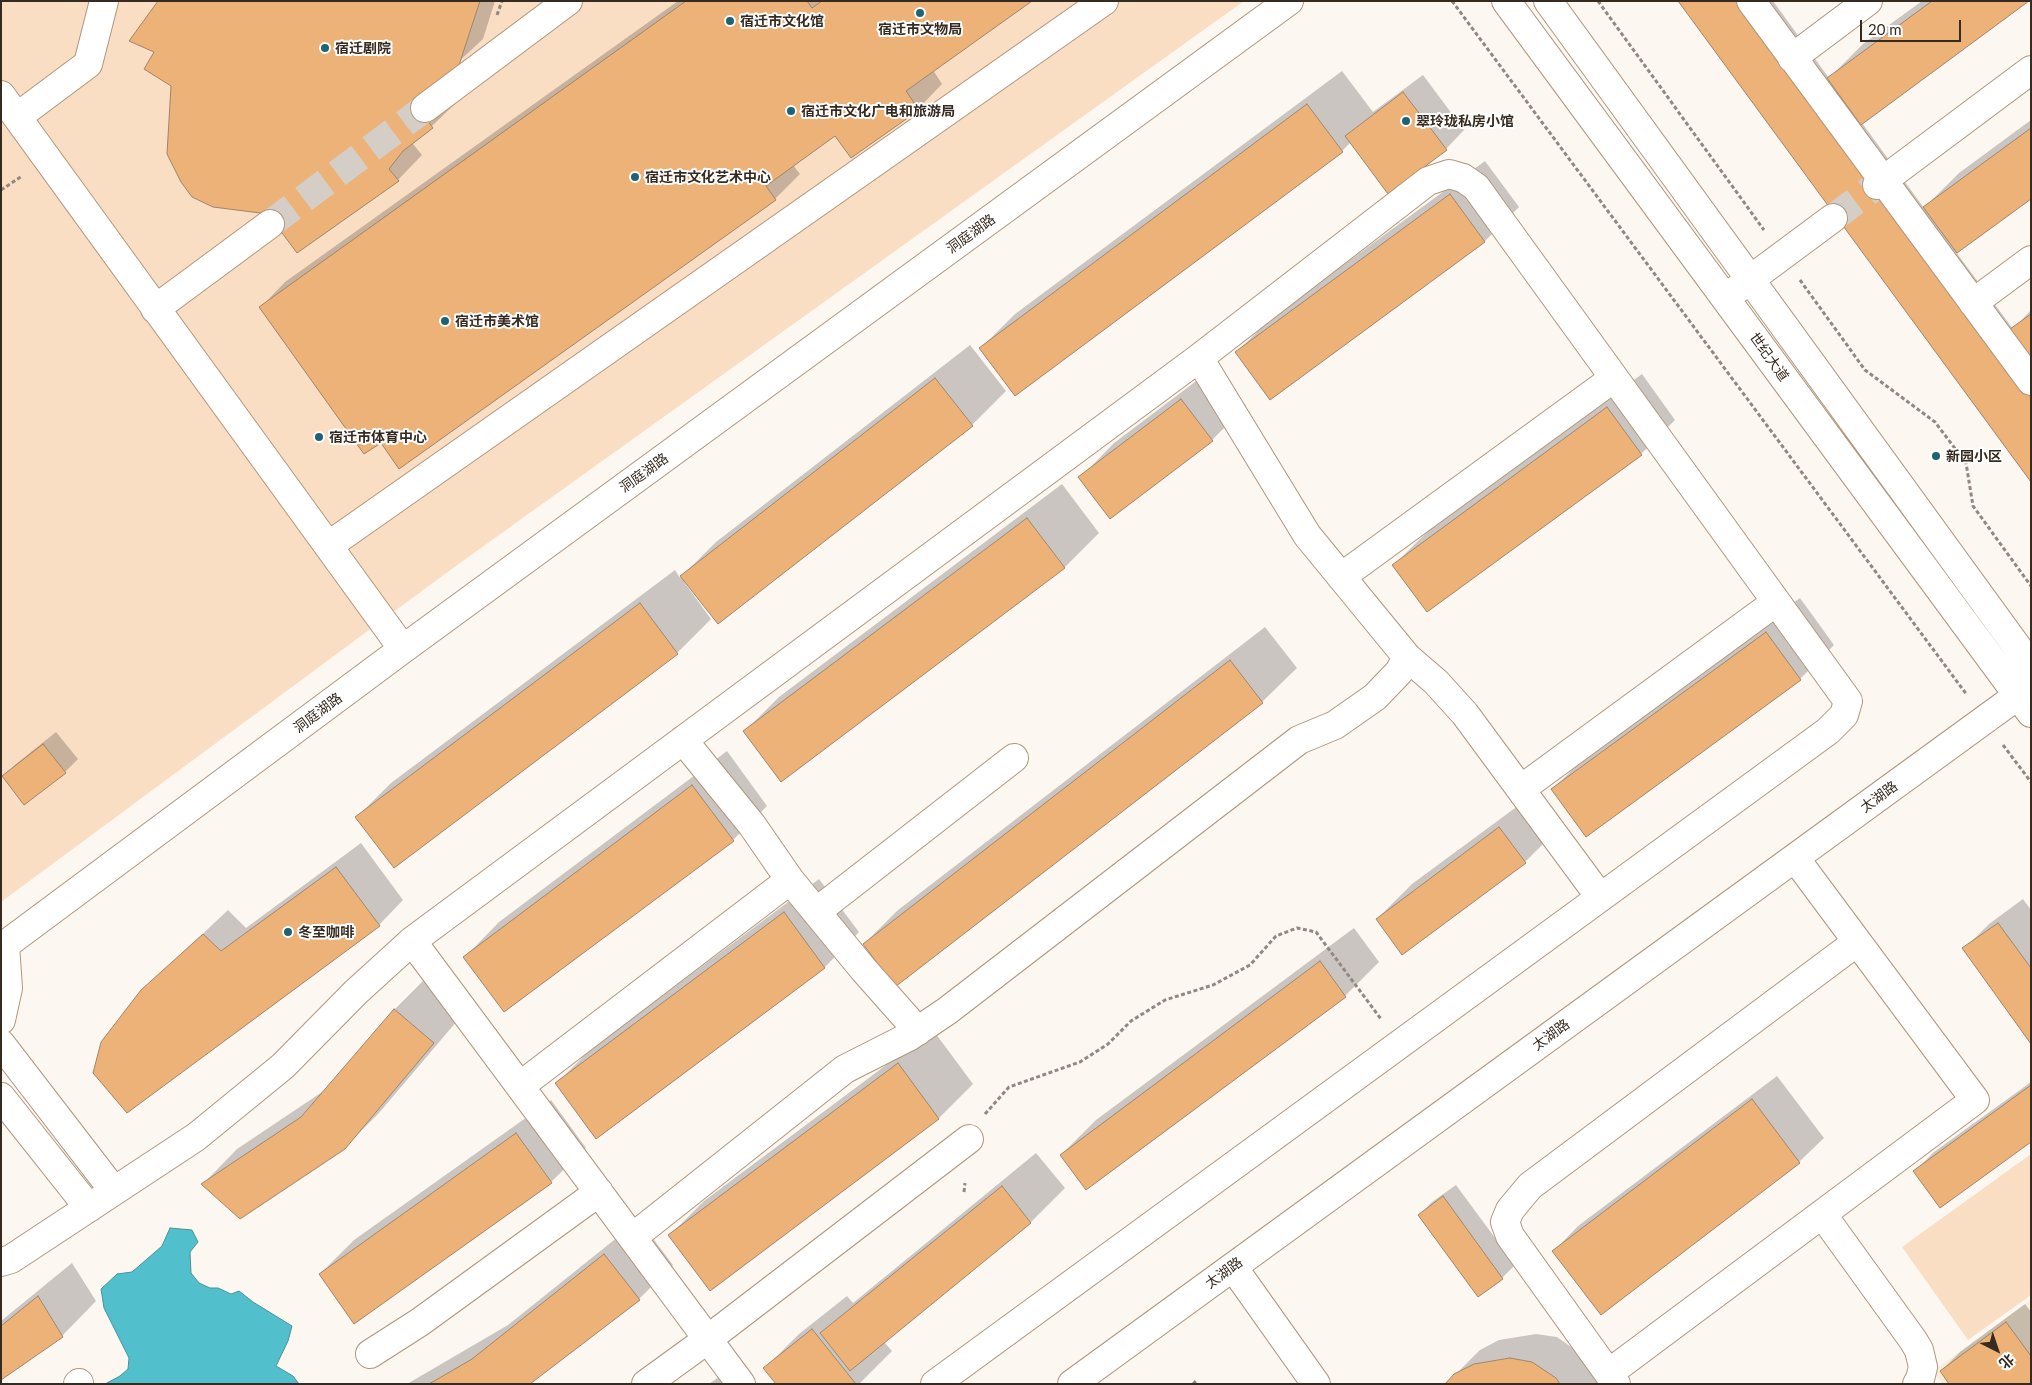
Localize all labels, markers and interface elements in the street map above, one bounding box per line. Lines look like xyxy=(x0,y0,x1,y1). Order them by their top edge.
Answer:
marker: 宿迁市文物局 xyxy=(914,7,926,19)
scale bar xyxy=(1862,10,1963,42)
place label: 宿迁市文化馆 xyxy=(740,13,824,29)
marker: 宿迁市文化馆 xyxy=(724,15,736,27)
text: 20 m xyxy=(1868,20,1902,38)
place label: 宿迁市文物局 xyxy=(878,21,962,37)
place label: 宿迁剧院 xyxy=(335,40,391,56)
marker: 宿迁剧院 xyxy=(319,42,331,54)
place label: 宿迁市文化广电和旅游局 xyxy=(801,103,955,119)
marker: 宿迁市文化广电和旅游局 xyxy=(785,105,797,117)
place label: 翠玲珑私房小馆 xyxy=(1416,113,1514,129)
marker: 翠玲珑私房小馆 xyxy=(1400,115,1412,127)
place label: 宿迁市文化艺术中心 xyxy=(645,169,771,185)
marker: 宿迁市文化艺术中心 xyxy=(629,171,641,183)
street label: 洞庭湖路 xyxy=(943,211,999,257)
place label: 宿迁市美术馆 xyxy=(455,313,539,329)
marker: 宿迁市美术馆 xyxy=(439,315,451,327)
street label: 世纪大道 xyxy=(1746,329,1792,385)
place label: 宿迁市体育中心 xyxy=(329,429,427,445)
marker: 宿迁市体育中心 xyxy=(313,431,325,443)
place label: 新园小区 xyxy=(1946,448,2002,464)
street label: 洞庭湖路 xyxy=(616,450,672,496)
marker: 新园小区 xyxy=(1930,450,1942,462)
street label: 洞庭湖路 xyxy=(291,689,345,737)
street label: 太湖路 xyxy=(1857,778,1901,816)
place label: 冬至咖啡 xyxy=(298,924,354,940)
marker: 冬至咖啡 xyxy=(282,926,294,938)
street label: 太湖路 xyxy=(1529,1016,1573,1054)
street label: 太湖路 xyxy=(1202,1254,1246,1292)
north arrow xyxy=(1972,1325,2022,1375)
text: 北 xyxy=(1996,1351,2018,1373)

